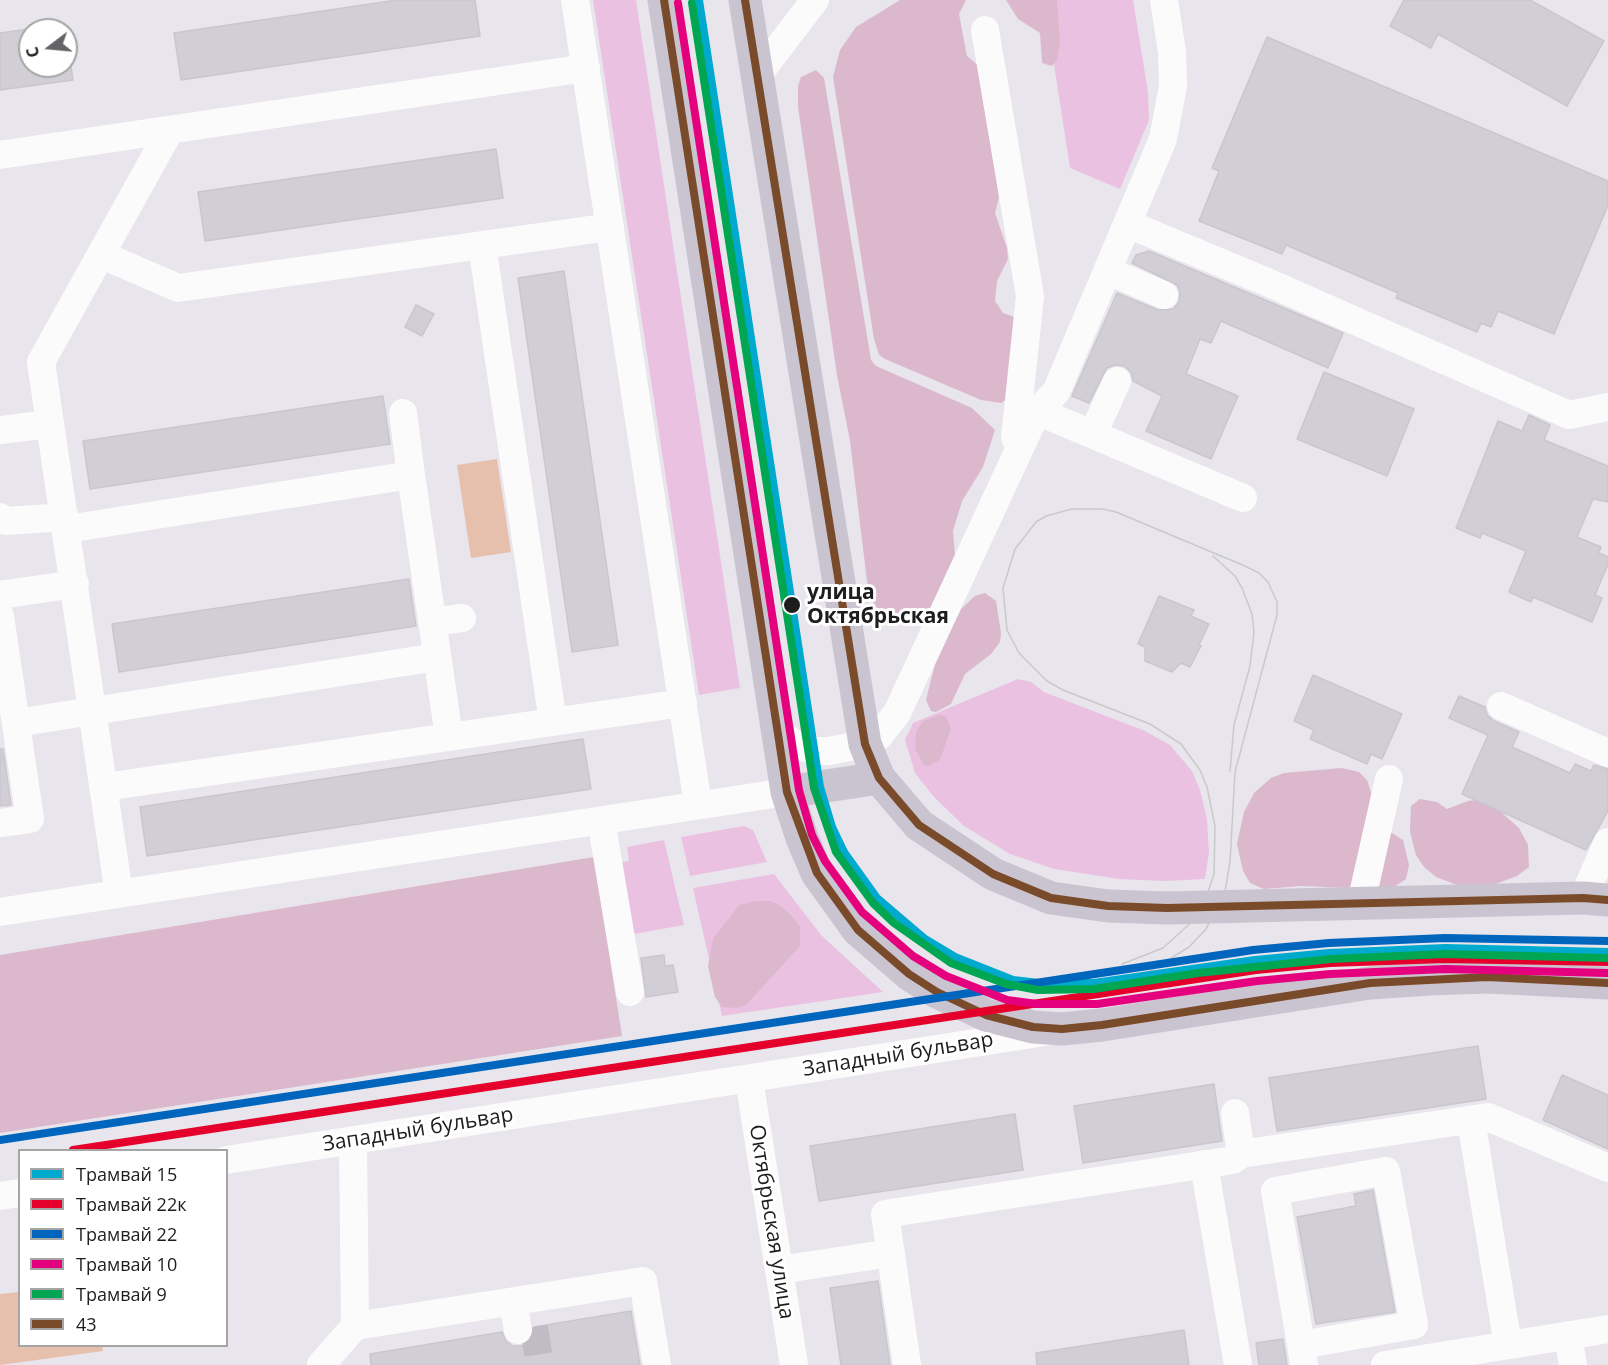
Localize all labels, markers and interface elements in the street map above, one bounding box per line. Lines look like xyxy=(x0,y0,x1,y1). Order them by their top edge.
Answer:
north arrow xyxy=(18,18,78,78)
text: С xyxy=(21,44,45,60)
place label: улица Октябрьская xyxy=(807,580,949,630)
marker: улица Октябрьская xyxy=(782,595,802,615)
street label: Западный бульвар xyxy=(801,1027,995,1083)
street label: Западный бульвар xyxy=(321,1102,515,1158)
street label: Октябрьская улица xyxy=(743,1123,799,1321)
legend xyxy=(18,1149,228,1347)
text: Трамвай 15 xyxy=(76,1162,177,1186)
text: Трамвай 22к xyxy=(76,1192,186,1216)
text: Трамвай 22 xyxy=(76,1222,177,1246)
text: Трамвай 10 xyxy=(76,1252,177,1276)
text: Трамвай 9 xyxy=(76,1282,167,1306)
text: 43 xyxy=(76,1312,97,1336)

